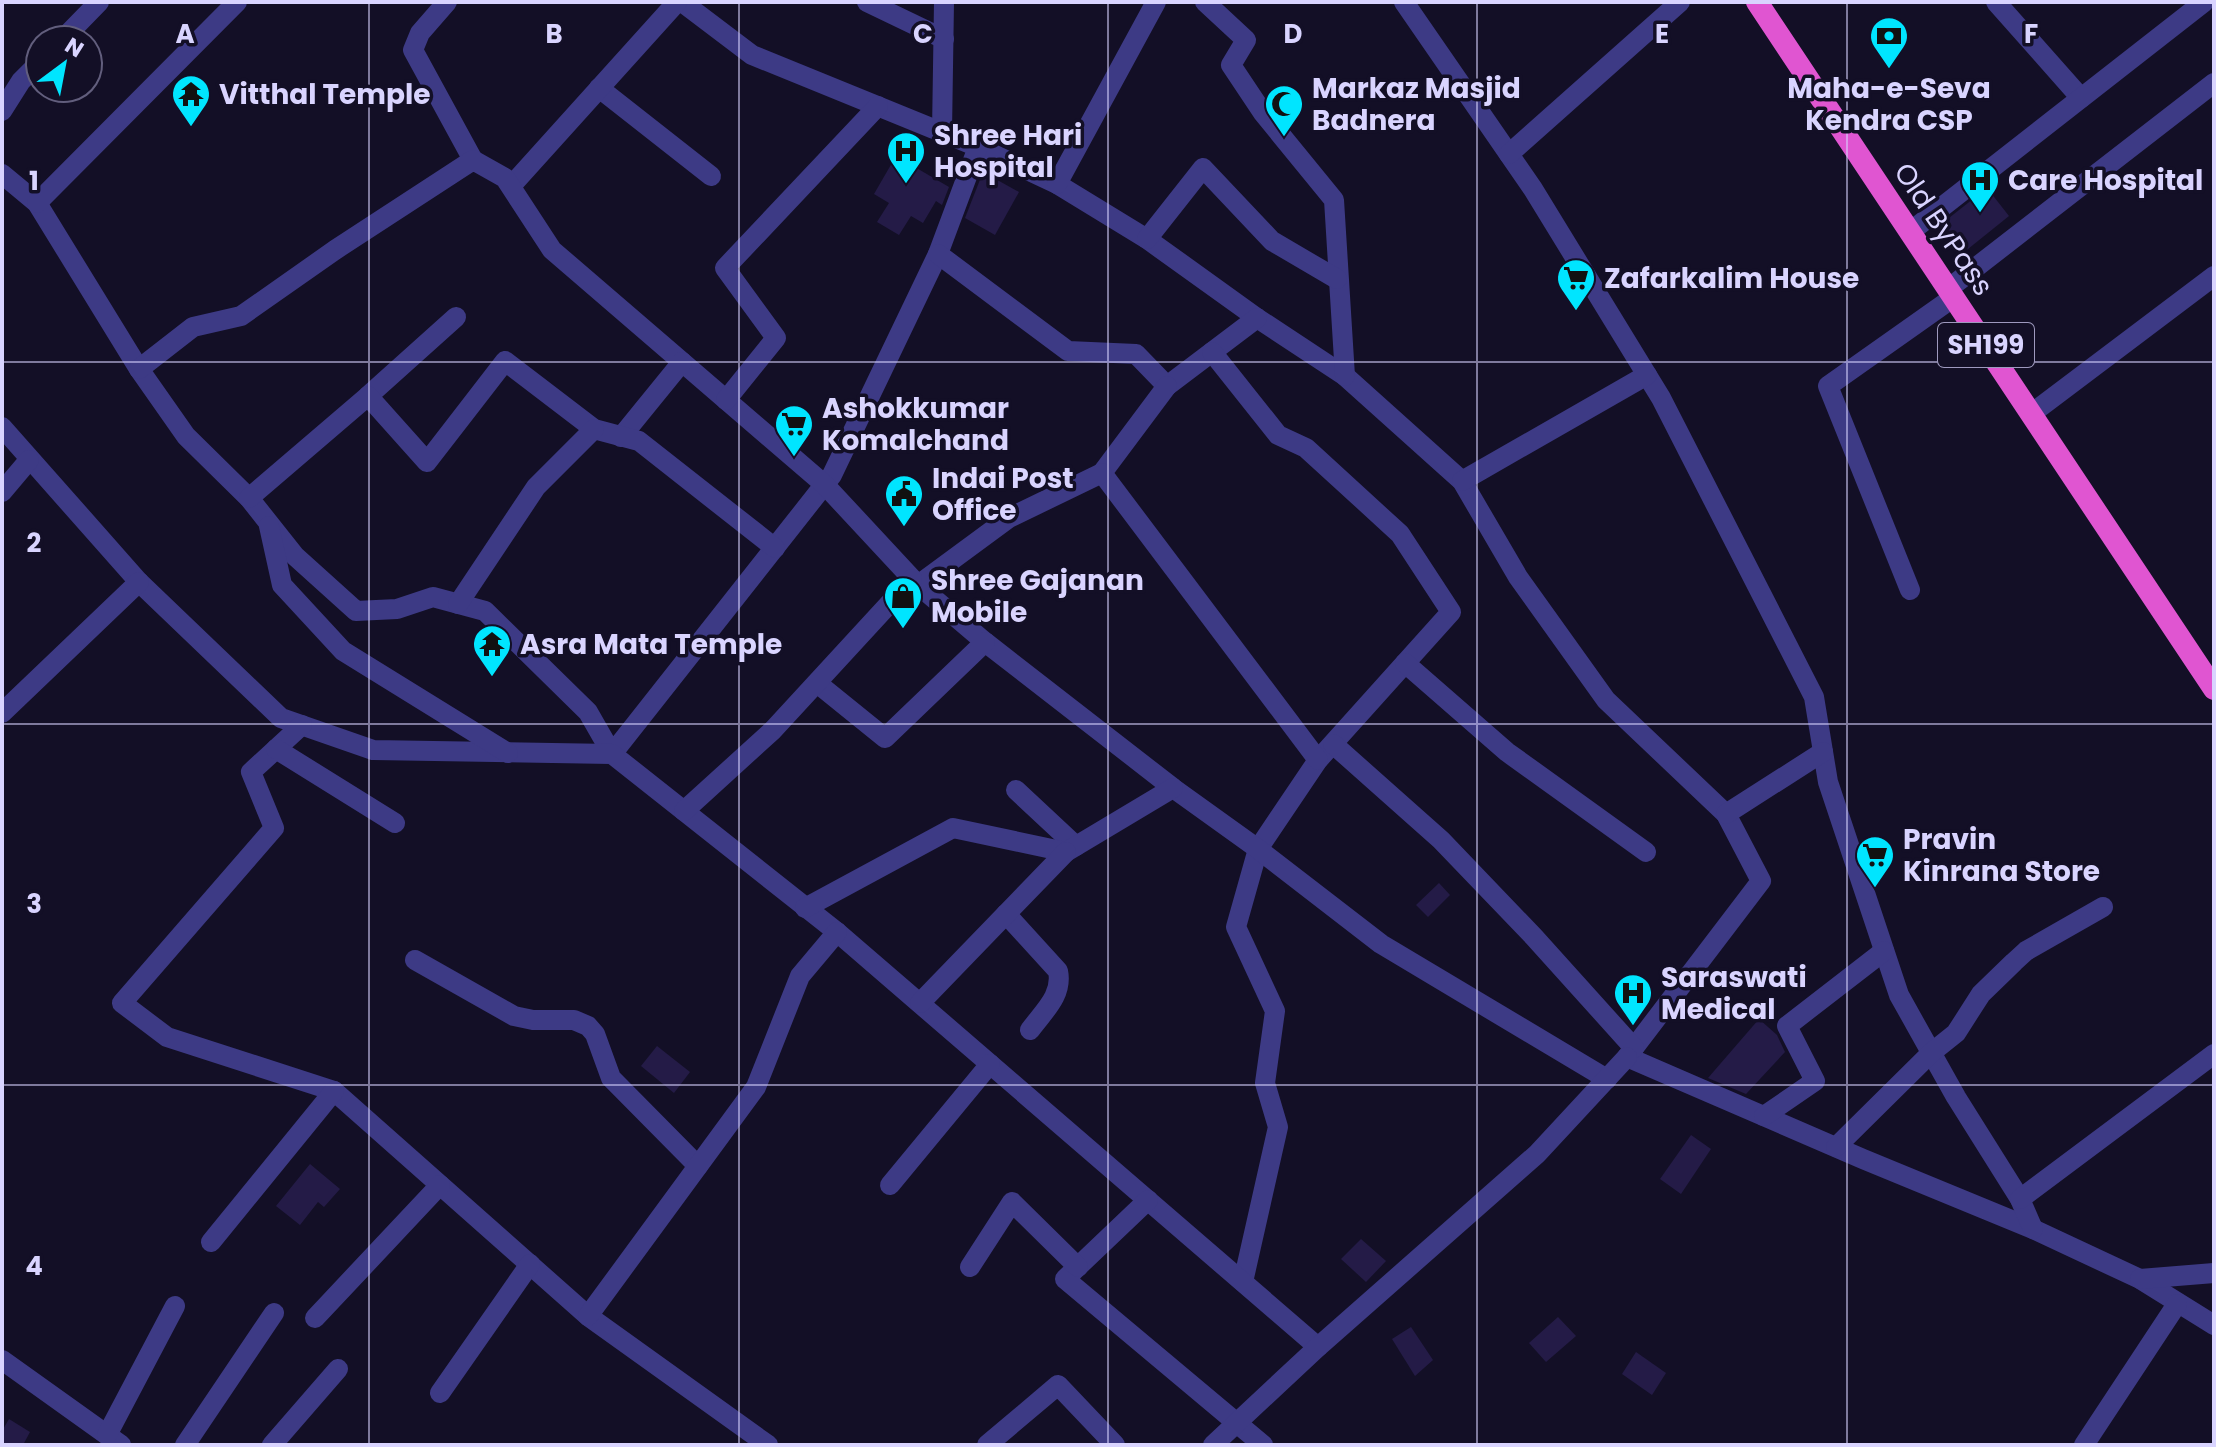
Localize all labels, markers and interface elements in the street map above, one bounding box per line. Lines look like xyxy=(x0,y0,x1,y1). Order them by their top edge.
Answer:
bank icon: Maha-e-Seva Kendra CSP xyxy=(1868,15,1910,70)
text: A xyxy=(175,16,195,52)
text: B xyxy=(545,16,563,52)
text: C xyxy=(913,16,933,52)
text: D xyxy=(1284,16,1303,52)
text: E xyxy=(1655,16,1669,52)
text: F xyxy=(2024,16,2038,52)
north arrow xyxy=(24,24,104,104)
text: N xyxy=(59,30,90,65)
place label: Markaz Masjid Badnera xyxy=(1312,69,1521,140)
place label: Maha-e-Seva Kendra CSP xyxy=(1787,69,1991,140)
temple icon: Vitthal Temple xyxy=(170,73,212,128)
place label: Vitthal Temple xyxy=(219,75,431,114)
mosque icon: Markaz Masjid Badnera xyxy=(1263,83,1305,138)
place label: Shree Hari Hospital xyxy=(934,116,1082,187)
hospital icon: Shree Hari Hospital xyxy=(885,130,927,185)
street label: Old ByPass xyxy=(1885,155,2002,303)
hospital icon: Care Hospital xyxy=(1959,159,2001,214)
place label: Care Hospital xyxy=(2008,161,2203,200)
text: 1 xyxy=(29,163,39,199)
supermarket icon: Zafarkalim House xyxy=(1555,257,1597,312)
place label: Zafarkalim House xyxy=(1604,259,1859,298)
road number: SH199 xyxy=(1938,323,2034,367)
place label: Ashokkumar Komalchand xyxy=(822,389,1009,460)
supermarket icon: Ashokkumar Komalchand xyxy=(773,403,815,458)
place label: Indai Post Office xyxy=(932,459,1074,530)
public building icon: Indai Post Office xyxy=(883,473,925,528)
text: 2 xyxy=(27,525,42,561)
place label: Shree Gajanan Mobile xyxy=(931,561,1144,632)
shop icon: Shree Gajanan Mobile xyxy=(882,575,924,630)
temple icon: Asra Mata Temple xyxy=(471,623,513,678)
place label: Asra Mata Temple xyxy=(520,625,782,664)
place label: Pravin Kinrana Store xyxy=(1903,820,2100,891)
supermarket icon: Pravin Kinrana Store xyxy=(1854,834,1896,889)
text: 3 xyxy=(26,886,42,922)
place label: Saraswati Medical xyxy=(1661,958,1807,1029)
hospital icon: Saraswati Medical xyxy=(1612,972,1654,1027)
text: 4 xyxy=(25,1248,43,1284)

